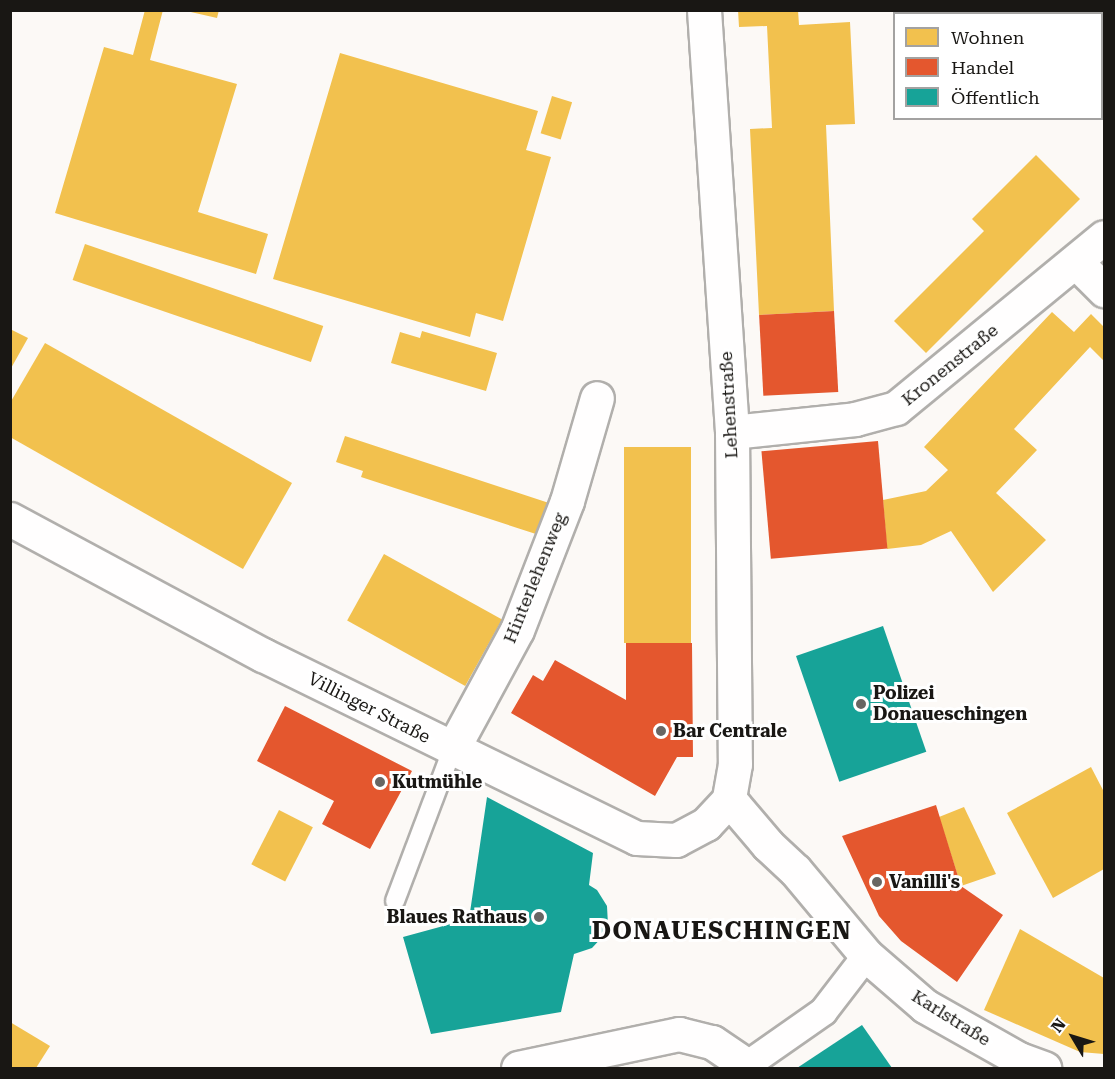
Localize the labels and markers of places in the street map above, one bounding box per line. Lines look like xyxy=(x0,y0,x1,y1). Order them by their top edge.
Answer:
place label: Polizei Donaueschingen xyxy=(873,683,1027,726)
marker: Polizei Donaueschingen xyxy=(854,697,868,711)
place label: Bar Centrale xyxy=(673,720,787,742)
marker: Bar Centrale xyxy=(654,724,668,738)
place label: Kutmühle xyxy=(392,771,482,793)
marker: Kutmühle xyxy=(373,775,387,789)
place label: Vanilli's xyxy=(889,871,960,893)
marker: Vanilli's xyxy=(870,875,884,889)
place label: Blaues Rathaus xyxy=(387,906,527,928)
marker: Blaues Rathaus xyxy=(532,910,546,924)

